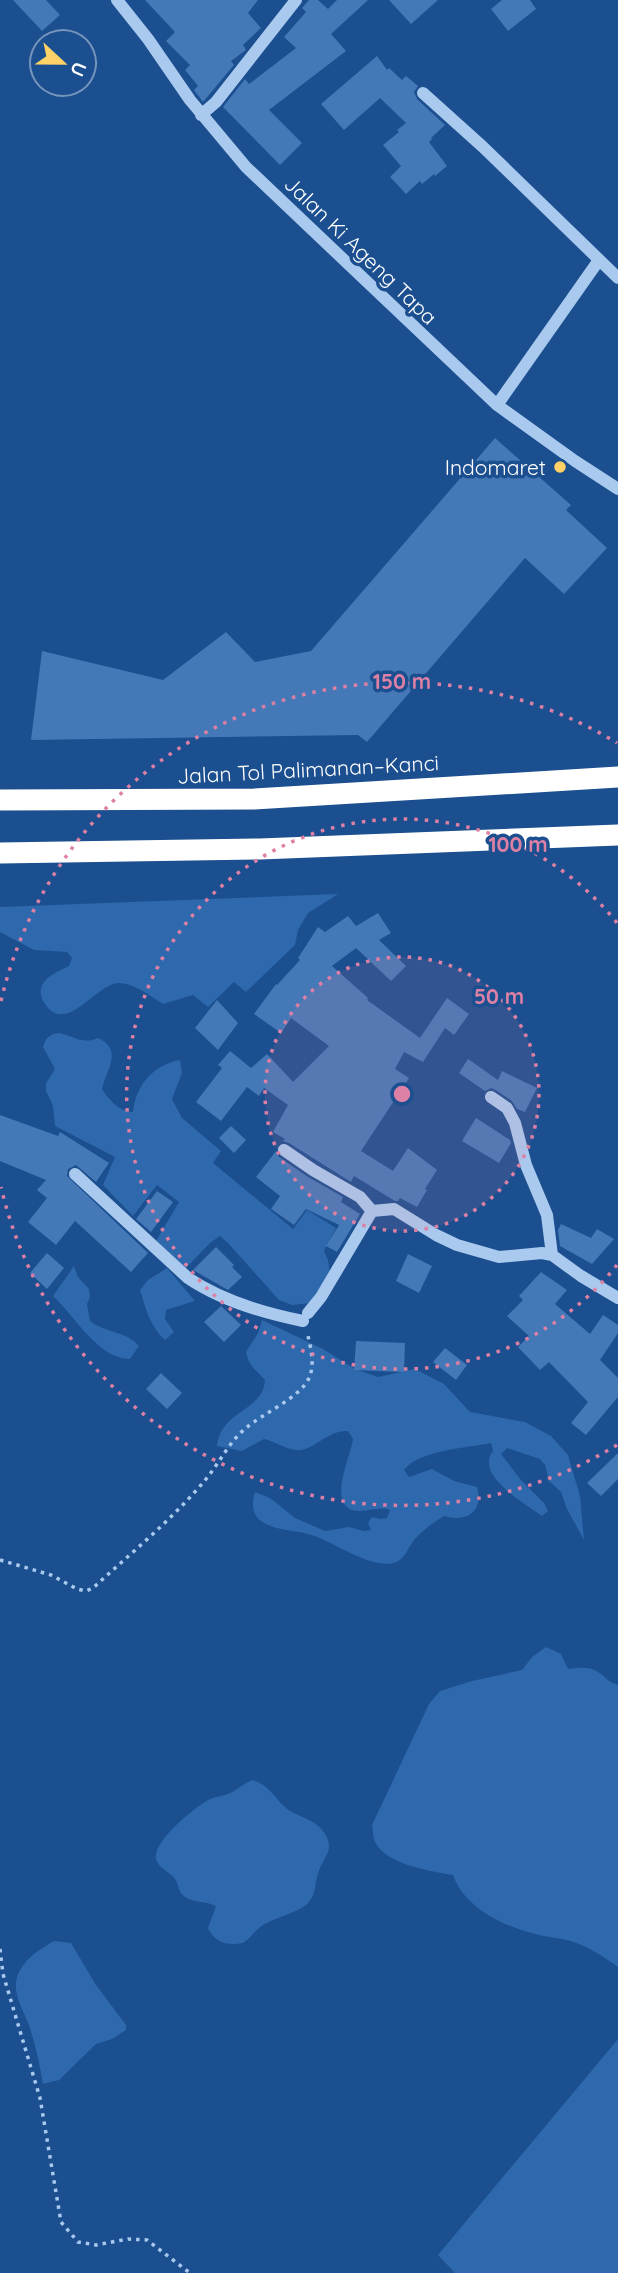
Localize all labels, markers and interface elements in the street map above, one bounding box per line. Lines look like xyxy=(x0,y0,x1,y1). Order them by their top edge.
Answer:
north arrow xyxy=(28,28,98,98)
text: U xyxy=(65,59,92,80)
street label: Jalan Ki Ageng Tapa xyxy=(279,170,443,330)
place label: Indomaret xyxy=(445,454,546,480)
marker: Indomaret xyxy=(552,459,568,475)
text: 150 m xyxy=(373,668,431,694)
street label: Jalan Tol Palimanan–Kanci xyxy=(176,749,440,789)
text: 100 m xyxy=(488,831,548,857)
text: 50 m xyxy=(474,983,524,1009)
centre of rings xyxy=(390,1082,414,1106)

